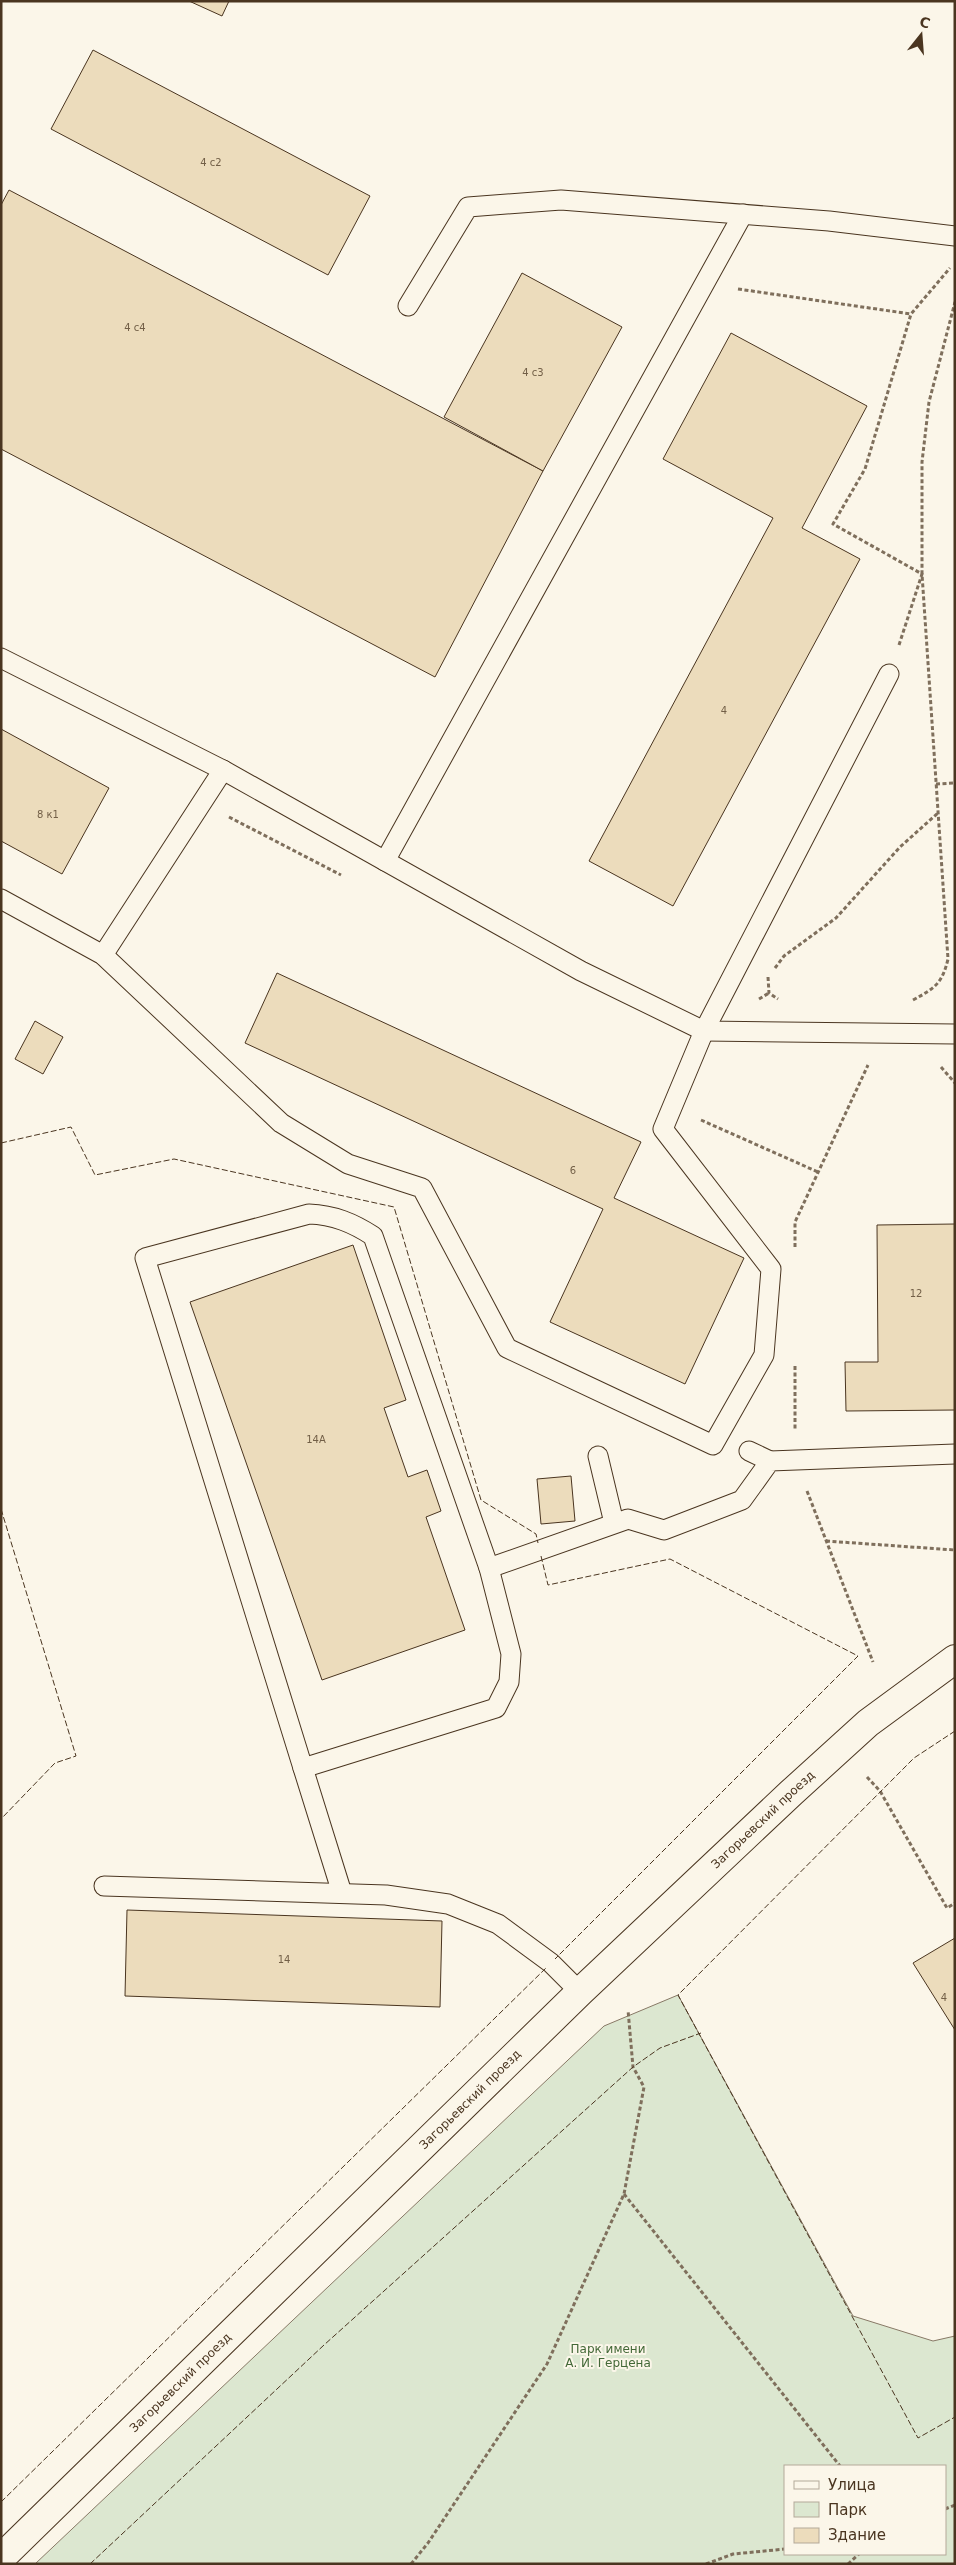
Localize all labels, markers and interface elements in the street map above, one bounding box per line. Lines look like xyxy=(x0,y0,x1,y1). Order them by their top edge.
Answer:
north arrow xyxy=(896,10,946,60)
text: С xyxy=(918,13,932,32)
house number: 4 с2 xyxy=(200,157,222,168)
house number: 4 с4 xyxy=(124,322,146,333)
house number: 4 с3 xyxy=(522,367,544,378)
house number: 4 xyxy=(721,705,727,716)
house number: 8 к1 xyxy=(37,809,59,820)
house number: 6 xyxy=(570,1165,576,1176)
house number: 12 xyxy=(910,1288,922,1299)
house number: 14А xyxy=(306,1434,326,1445)
street label: Загорьевский проезд xyxy=(709,1768,817,1871)
house number: 14 xyxy=(278,1954,290,1965)
house number: 4 xyxy=(941,1992,947,2003)
street label: Загорьевский проезд xyxy=(417,2047,524,2152)
street label: Загорьевский проезд xyxy=(127,2330,234,2435)
park label: Парк имени А. И. Герцена xyxy=(565,2342,651,2370)
legend xyxy=(784,2465,946,2555)
text: Улица xyxy=(828,2476,876,2494)
text: Парк xyxy=(828,2501,867,2519)
text: Здание xyxy=(828,2526,886,2544)

